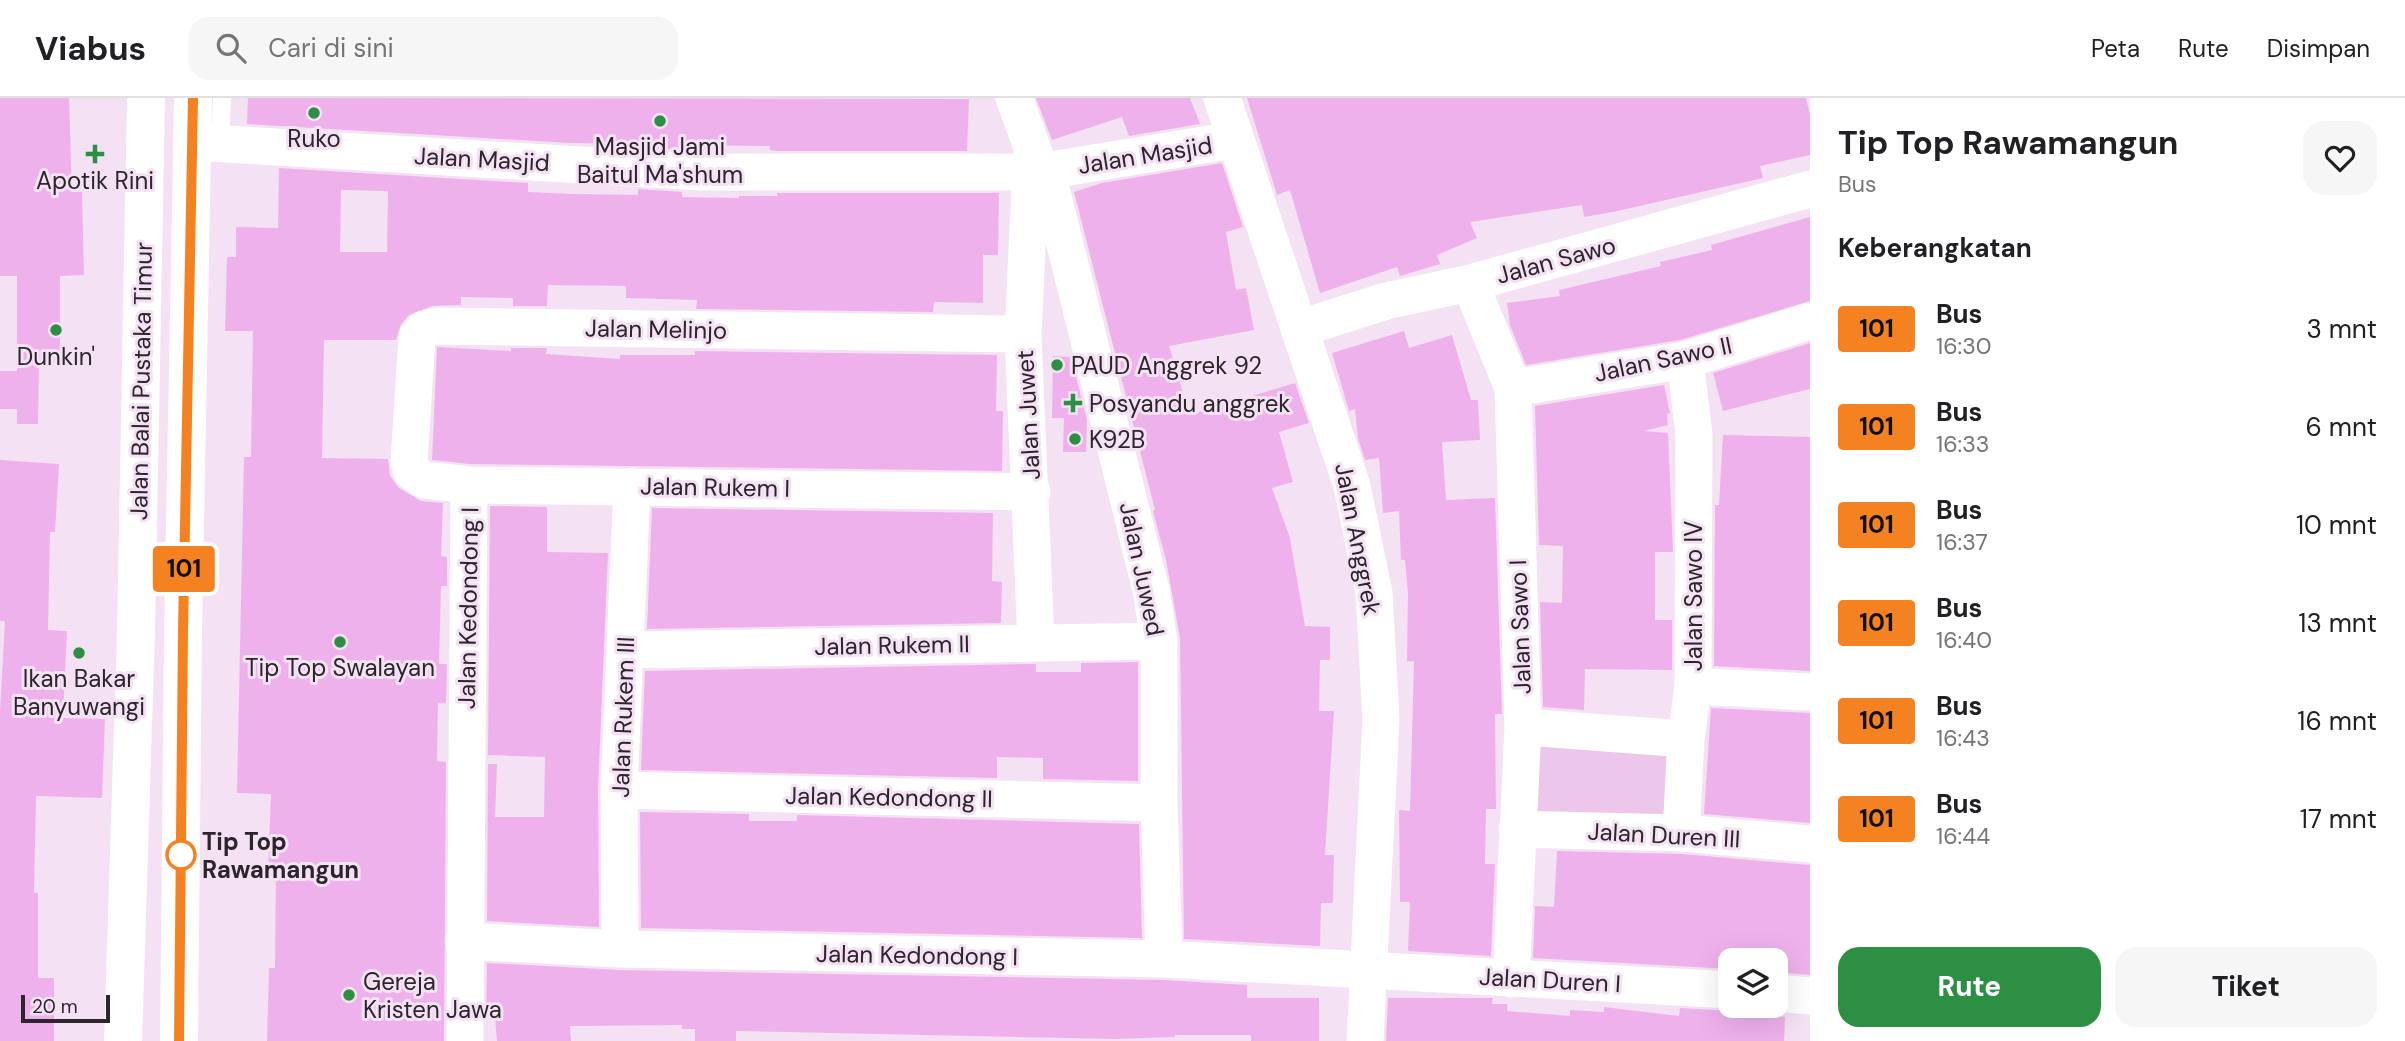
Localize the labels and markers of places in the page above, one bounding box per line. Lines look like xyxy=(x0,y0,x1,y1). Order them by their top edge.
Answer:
marker: Ruko xyxy=(306,105,322,121)
marker: Masjid Jami Baitul Ma'shum xyxy=(652,113,668,129)
place label: Ruko xyxy=(287,123,341,154)
place label: Masjid Jami Baitul Ma'shum xyxy=(577,131,743,190)
marker: Apotik Rini xyxy=(87,146,103,162)
place label: Apotik Rini xyxy=(36,165,154,196)
marker: Dunkin' xyxy=(48,322,64,338)
place label: Dunkin' xyxy=(17,341,95,372)
place label: PAUD Anggrek 92 xyxy=(1071,350,1262,381)
marker: PAUD Anggrek 92 xyxy=(1049,357,1065,373)
place label: Posyandu anggrek xyxy=(1089,388,1290,419)
marker: Posyandu anggrek xyxy=(1063,393,1083,413)
place label: K92B xyxy=(1089,424,1145,455)
marker: K92B xyxy=(1067,431,1083,447)
marker: Tip Top Swalayan xyxy=(332,634,348,650)
marker: Ikan Bakar Banyuwangi xyxy=(71,645,87,661)
place label: Tip Top Swalayan xyxy=(245,652,435,683)
place label: Ikan Bakar Banyuwangi xyxy=(13,663,145,722)
place label: Tip Top Rawamangun xyxy=(202,826,359,885)
marker: Tip Top Rawamangun xyxy=(166,840,196,870)
place label: Gereja Kristen Jawa xyxy=(363,966,502,1025)
marker: Gereja Kristen Jawa xyxy=(341,987,357,1003)

